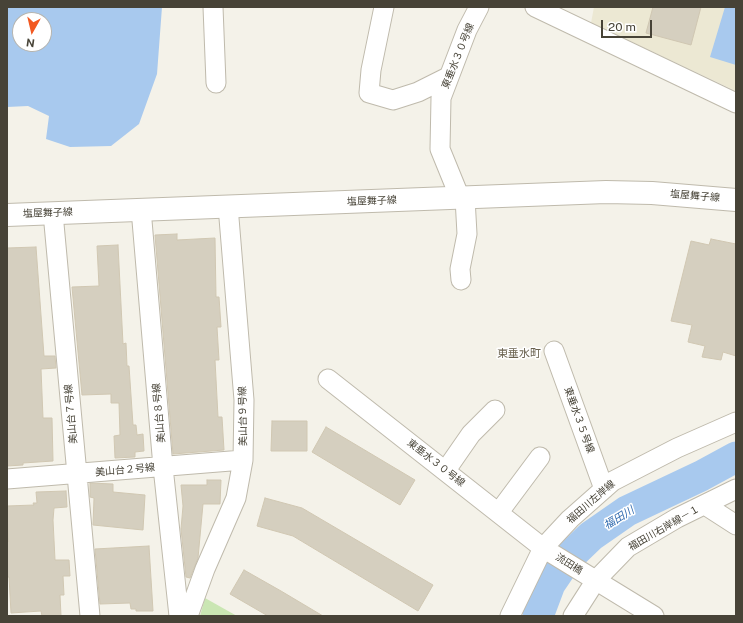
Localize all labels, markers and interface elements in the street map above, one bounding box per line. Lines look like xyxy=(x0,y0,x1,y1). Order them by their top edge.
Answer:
north arrow xyxy=(12,12,52,52)
scale bar xyxy=(603,12,654,38)
text: 20 m xyxy=(608,20,636,34)
street label: 東垂水３０号線 xyxy=(439,21,477,91)
text: N xyxy=(25,36,36,49)
street label: 塩屋舞子線 xyxy=(670,188,720,204)
street label: 塩屋舞子線 xyxy=(347,194,397,208)
street label: 塩屋舞子線 xyxy=(23,206,73,220)
district label: 東垂水町 xyxy=(497,347,541,361)
street label: 美山台８号線 xyxy=(150,383,168,443)
street label: 美山台７号線 xyxy=(62,384,80,444)
street label: 東垂水３５号線 xyxy=(561,385,597,455)
street label: 美山台９号線 xyxy=(236,386,250,446)
street label: 東垂水３０号線 xyxy=(405,437,467,489)
street label: 美山台２号線 xyxy=(95,461,155,479)
street label: 福田川左岸線 xyxy=(564,478,618,526)
street label: 福田川右岸線－１ xyxy=(626,503,702,553)
water label: 福田川 xyxy=(602,504,636,532)
street label: 流田橋 xyxy=(553,551,585,577)

